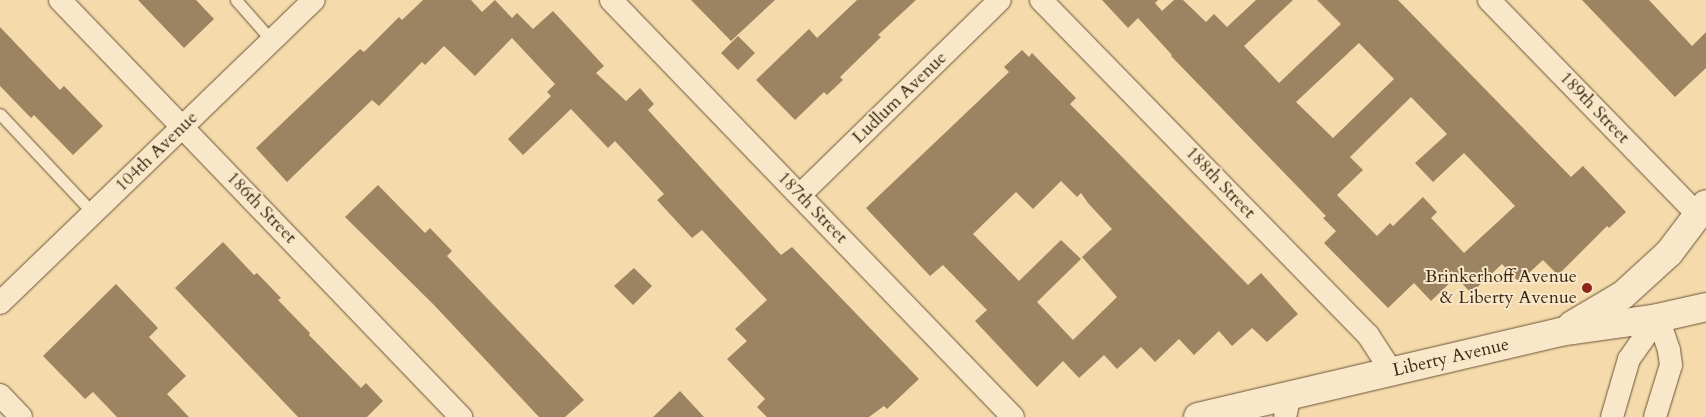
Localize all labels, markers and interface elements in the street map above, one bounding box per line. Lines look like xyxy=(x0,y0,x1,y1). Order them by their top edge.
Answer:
street label: Ludlum Avenue xyxy=(848,47,952,149)
street label: 189th Street xyxy=(1554,68,1634,148)
street label: 104th Avenue xyxy=(111,107,203,197)
street label: 188th Street xyxy=(1180,143,1260,223)
street label: 186th Street xyxy=(221,168,301,248)
street label: 187th Street xyxy=(772,168,852,248)
place label: Brinkerhoff Avenue & Liberty Avenue xyxy=(1425,267,1577,310)
marker: Brinkerhoff Avenue & Liberty Avenue xyxy=(1581,282,1593,294)
street label: Liberty Avenue xyxy=(1391,334,1511,382)

